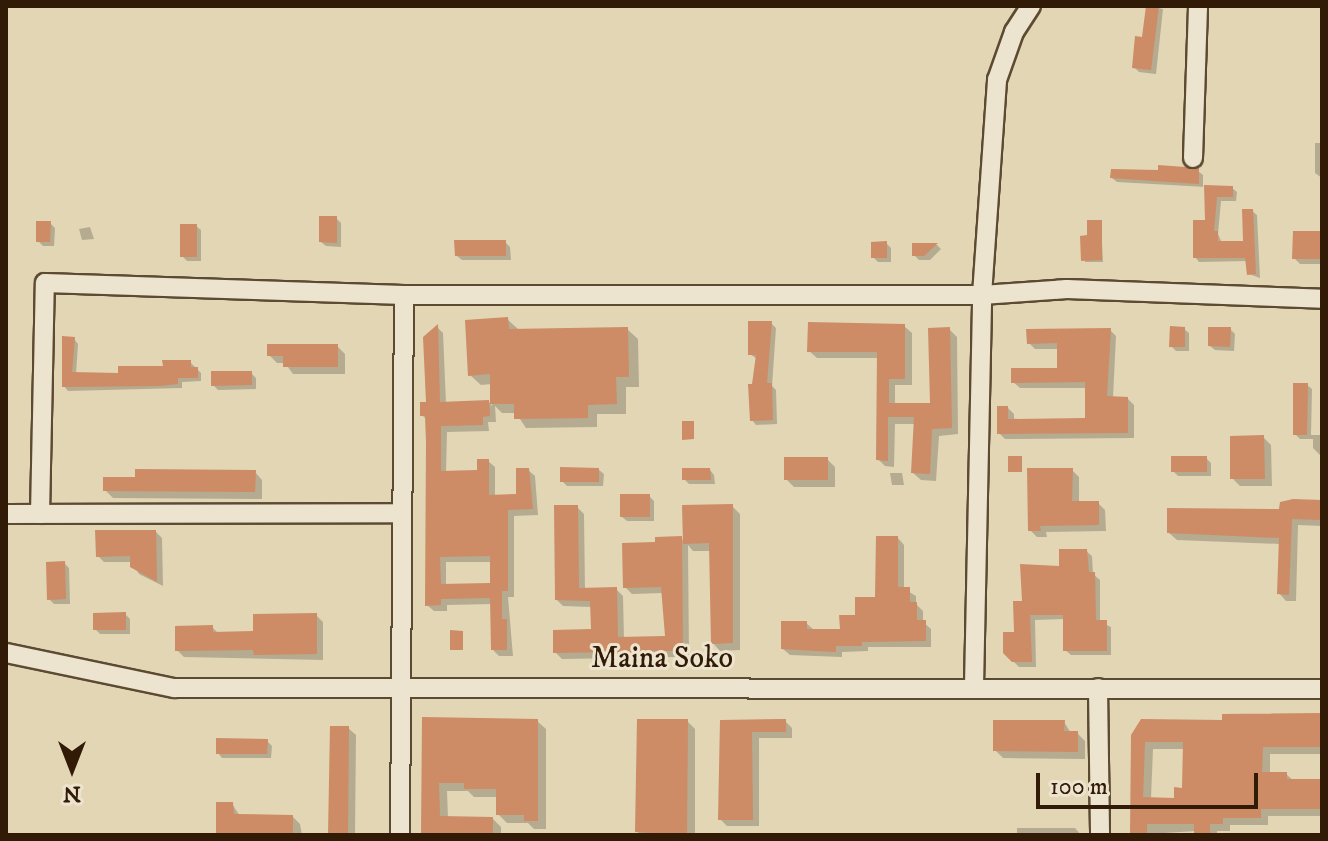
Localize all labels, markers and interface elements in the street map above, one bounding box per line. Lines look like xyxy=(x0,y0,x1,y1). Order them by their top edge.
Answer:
street label: Maina Soko xyxy=(591,641,733,677)
north arrow xyxy=(32,729,112,809)
scale bar xyxy=(1040,757,1262,807)
text: 100 m xyxy=(1050,772,1108,802)
text: N xyxy=(63,780,81,807)

